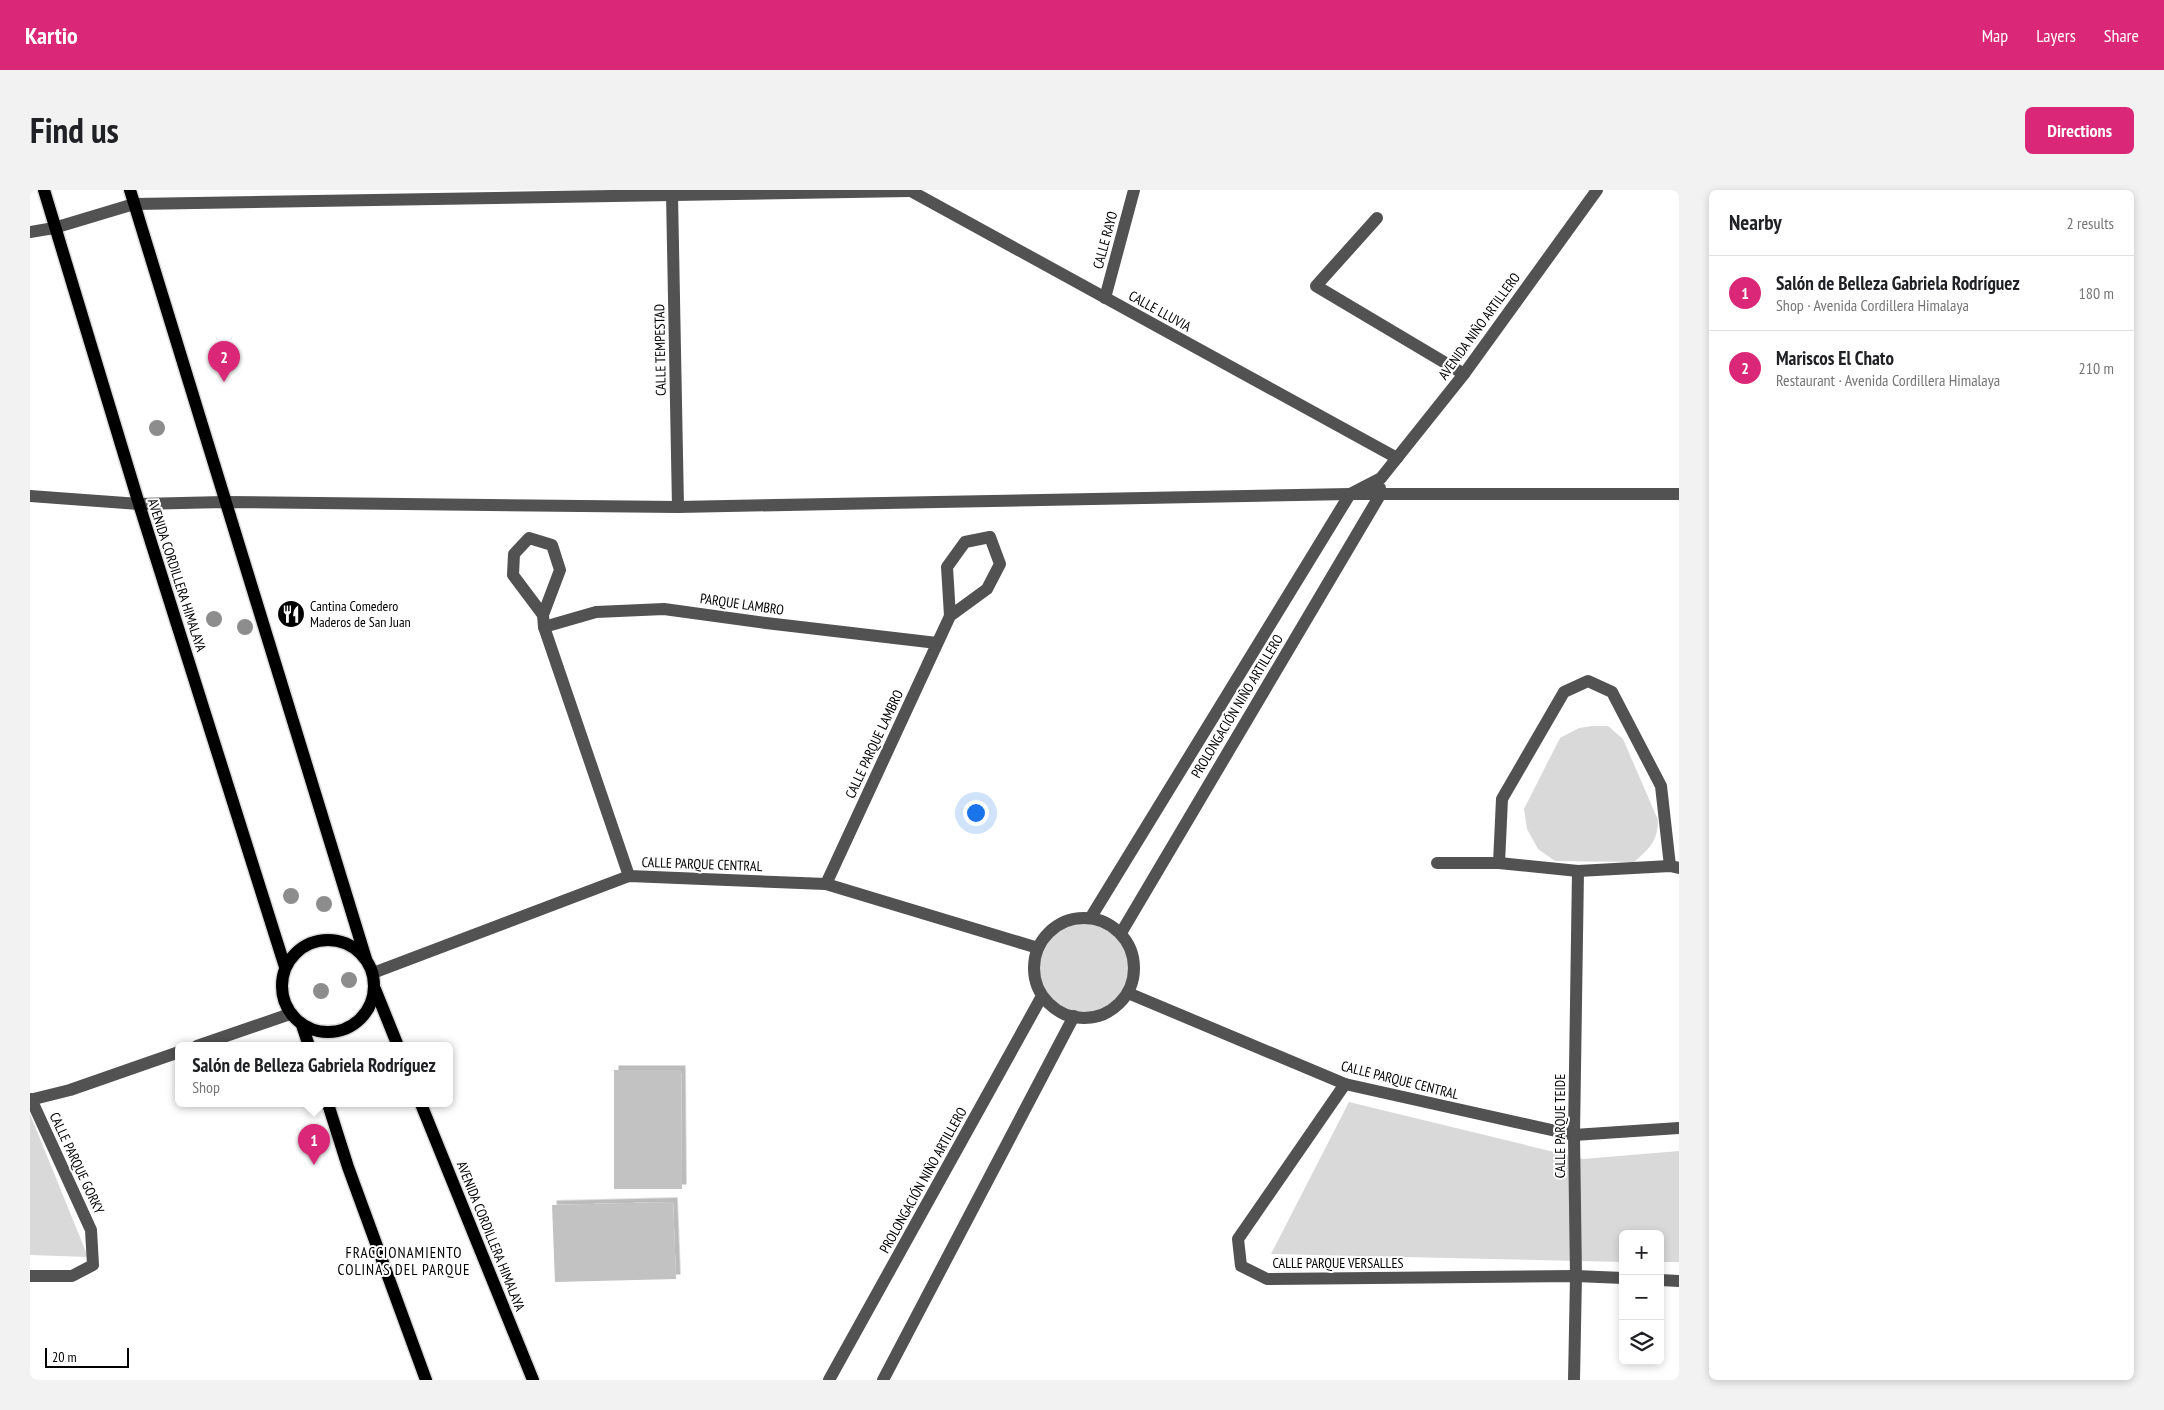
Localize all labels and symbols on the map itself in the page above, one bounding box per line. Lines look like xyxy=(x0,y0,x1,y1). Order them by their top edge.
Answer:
street label: CALLE RAYO xyxy=(1089,209,1121,271)
street label: AVENIDA NIÑO ARTILLERO xyxy=(1434,269,1524,383)
street label: CALLE LLUVIA xyxy=(1126,287,1195,336)
street label: CALLE TEMPESTAD xyxy=(650,304,670,396)
pin: 2 xyxy=(208,341,240,382)
street label: AVENIDA CORDILLERA HIMALAYA xyxy=(144,496,210,654)
street label: PARQUE LAMBRO xyxy=(699,589,785,619)
place label: Cantina Comedero Maderos de San Juan xyxy=(310,597,411,631)
restaurant icon: Cantina Comedero Maderos de San Juan xyxy=(276,599,306,629)
street label: PROLONGACIÓN NIÑO ARTILLERO xyxy=(1187,631,1287,781)
street label: CALLE PARQUE LAMBRO xyxy=(841,687,907,801)
your location xyxy=(963,800,989,826)
street label: CALLE PARQUE CENTRAL xyxy=(641,853,763,875)
street label: CALLE PARQUE CENTRAL xyxy=(1339,1057,1461,1103)
street label: CALLE PARQUE TEIDE xyxy=(1551,1074,1569,1178)
street label: PROLONGACIÓN NIÑO ARTILLERO xyxy=(875,1104,971,1256)
street label: CALLE PARQUE GORKY xyxy=(46,1109,109,1217)
pin: 1 xyxy=(298,1124,330,1165)
street label: AVENIDA CORDILLERA HIMALAYA xyxy=(453,1158,529,1314)
district label: FRACCIONAMIENTO COLINAS DEL PARQUE xyxy=(338,1243,470,1279)
street label: CALLE PARQUE VERSALLES xyxy=(1273,1254,1403,1272)
scale bar xyxy=(45,1345,129,1368)

